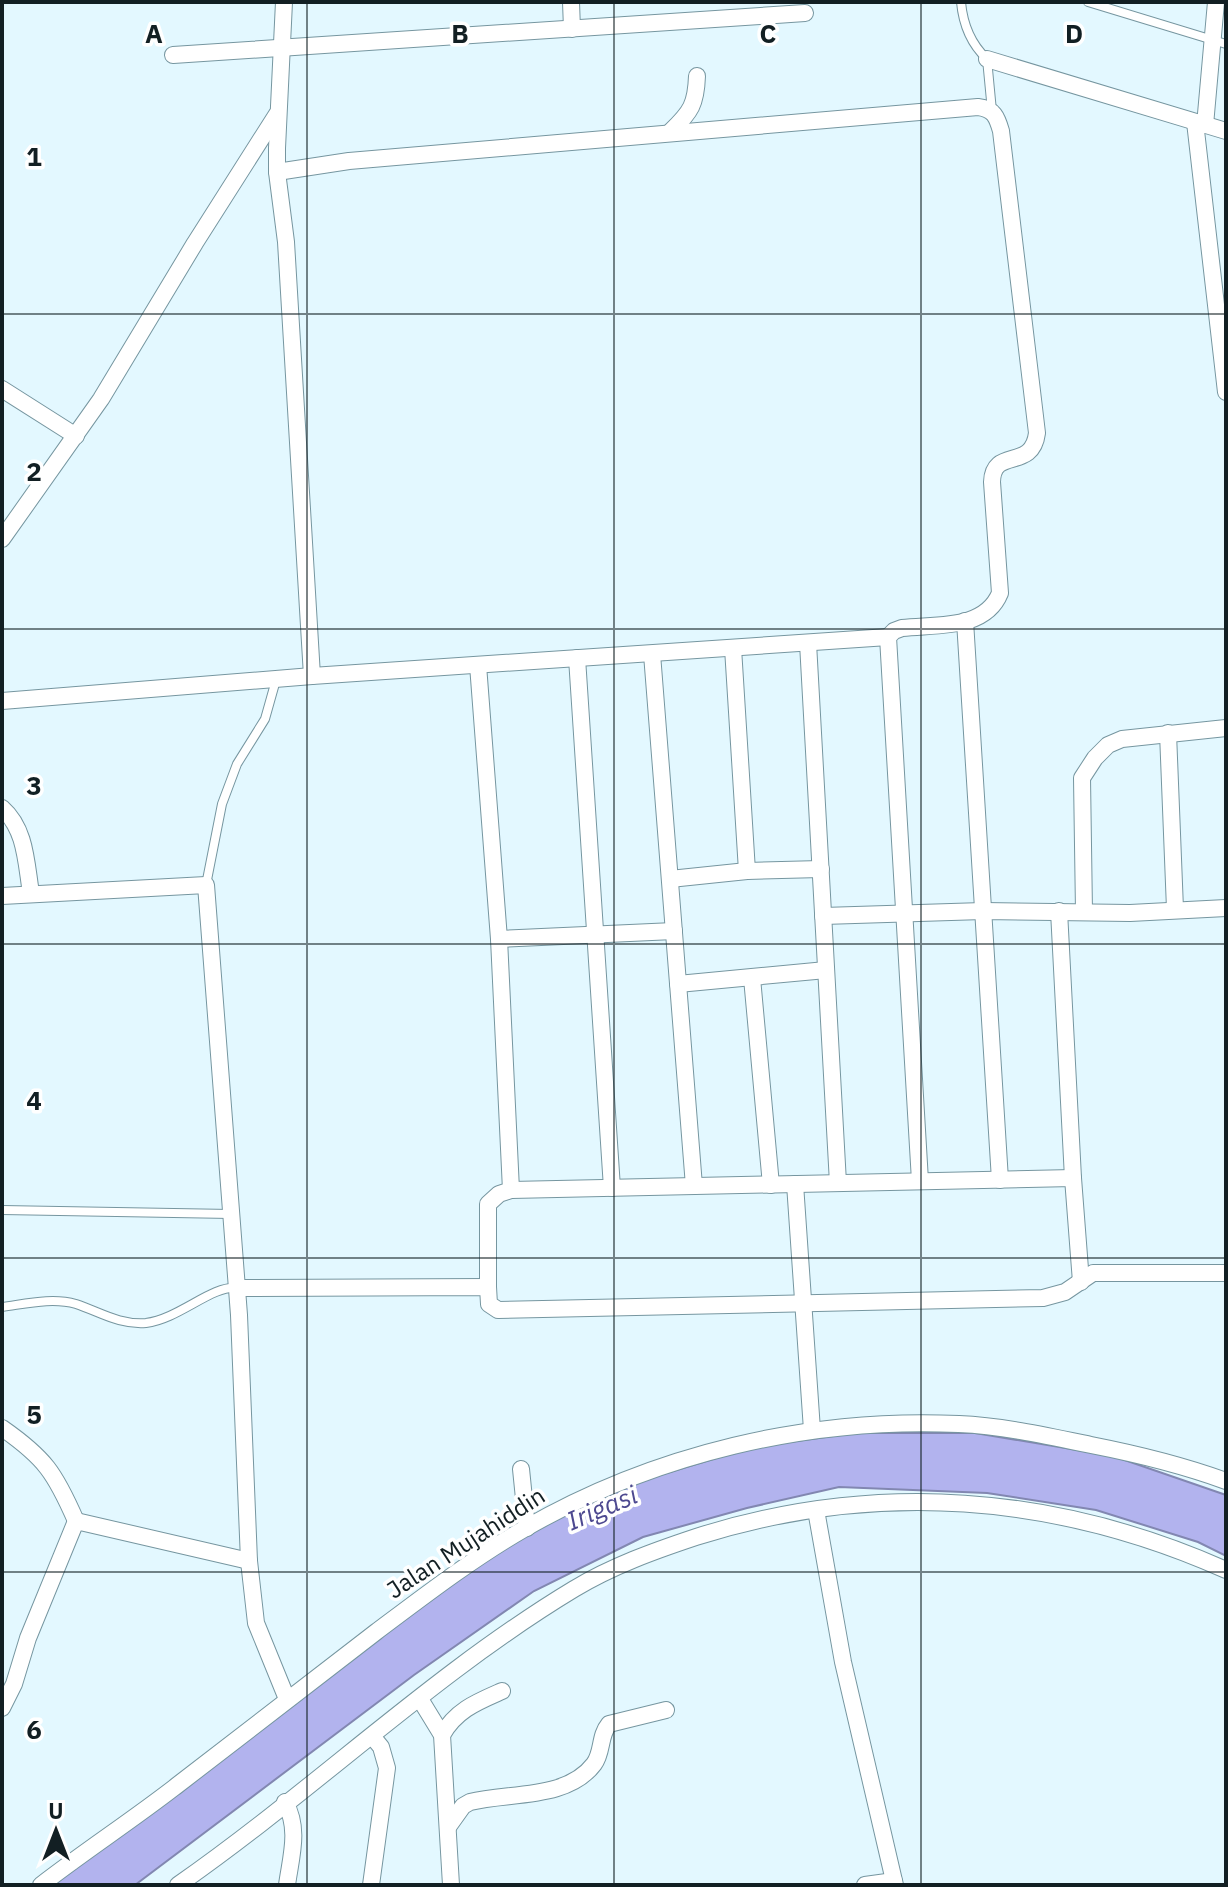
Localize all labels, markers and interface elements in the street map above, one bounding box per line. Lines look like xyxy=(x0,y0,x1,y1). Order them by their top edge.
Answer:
text: A xyxy=(145,16,163,50)
text: B xyxy=(451,16,469,50)
text: C xyxy=(760,16,777,50)
text: D xyxy=(1065,16,1083,50)
text: 1 xyxy=(26,139,42,173)
text: 2 xyxy=(26,454,42,488)
text: 3 xyxy=(26,768,42,802)
text: 4 xyxy=(26,1083,42,1117)
text: 5 xyxy=(26,1397,42,1431)
water label: Irigasi xyxy=(561,1477,642,1537)
street label: Jalan Mujahiddin xyxy=(380,1479,551,1605)
text: 6 xyxy=(26,1712,42,1746)
north arrow xyxy=(16,1791,96,1871)
text: U xyxy=(48,1796,64,1825)

